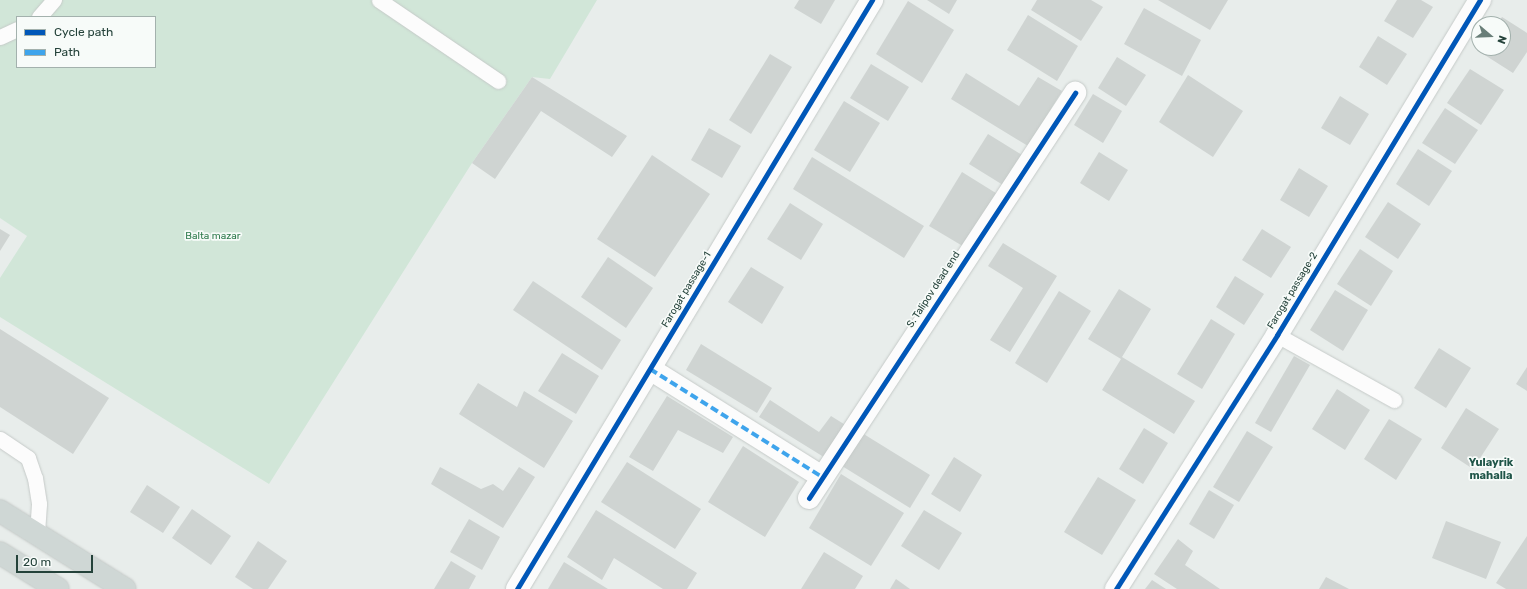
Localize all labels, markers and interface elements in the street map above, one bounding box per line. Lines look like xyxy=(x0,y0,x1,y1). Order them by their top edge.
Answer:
legend xyxy=(16,16,156,68)
north arrow xyxy=(1471,16,1511,56)
text: Cycle path xyxy=(54,25,113,39)
text: N xyxy=(1494,34,1509,46)
text: Path xyxy=(54,45,80,59)
park label: Balta mazar xyxy=(185,231,241,243)
street label: S. Talipov dead end xyxy=(905,249,963,331)
street label: Farogat passage-1 xyxy=(660,250,714,330)
street label: Farogat passage-2 xyxy=(1265,250,1321,332)
district label: Yulayrik mahalla xyxy=(1469,457,1513,483)
scale bar xyxy=(18,547,95,573)
text: 20 m xyxy=(23,555,51,569)

